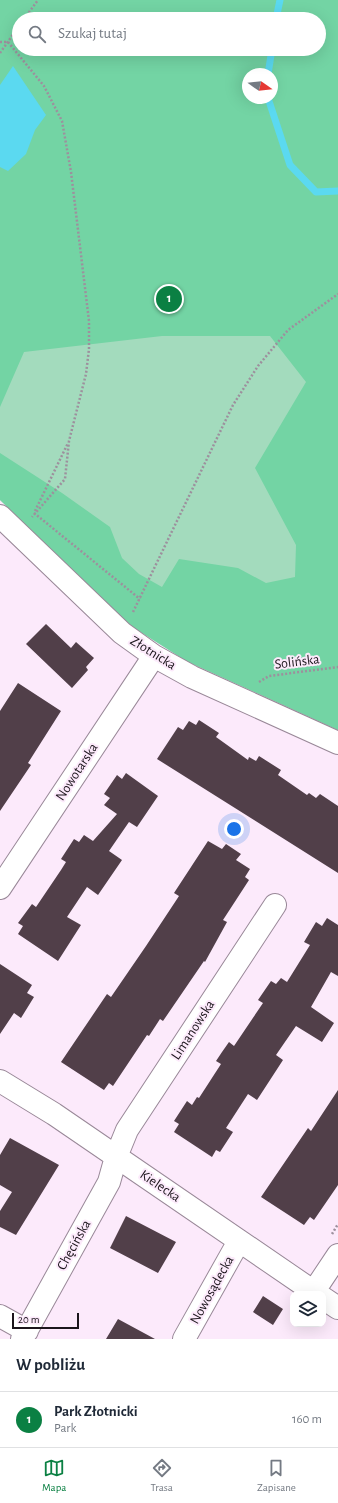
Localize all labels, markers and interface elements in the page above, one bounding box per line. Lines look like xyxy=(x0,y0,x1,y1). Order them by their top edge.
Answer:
search box xyxy=(12,12,326,56)
icon: search xyxy=(26,23,48,45)
text: Szukaj tutaj xyxy=(58,26,127,41)
north arrow xyxy=(242,68,278,104)
pin: 1 xyxy=(156,284,182,314)
street label: Złotnicka xyxy=(128,634,179,673)
street label: Solińska xyxy=(274,652,321,672)
street label: Nowotarska xyxy=(53,740,101,803)
your location xyxy=(224,819,244,839)
street label: Limanowska xyxy=(169,997,218,1062)
street label: Kielecka xyxy=(137,1168,183,1205)
street label: Chęcińska xyxy=(55,1217,94,1272)
street label: Nowosądecka xyxy=(188,1253,237,1326)
map controls xyxy=(290,1291,326,1327)
button: layers xyxy=(290,1291,326,1327)
scale bar xyxy=(12,1311,79,1330)
text: 20 m xyxy=(18,1314,39,1325)
text: W pobliżu xyxy=(16,1356,85,1373)
text: Park Złotnicki xyxy=(54,1404,138,1419)
text: 1 xyxy=(27,1413,31,1426)
text: 160 m xyxy=(292,1413,322,1426)
text: Park xyxy=(54,1422,76,1435)
tab: Mapa xyxy=(42,1457,66,1494)
tab: Trasa xyxy=(151,1457,173,1494)
tab: Zapisane xyxy=(257,1457,296,1494)

